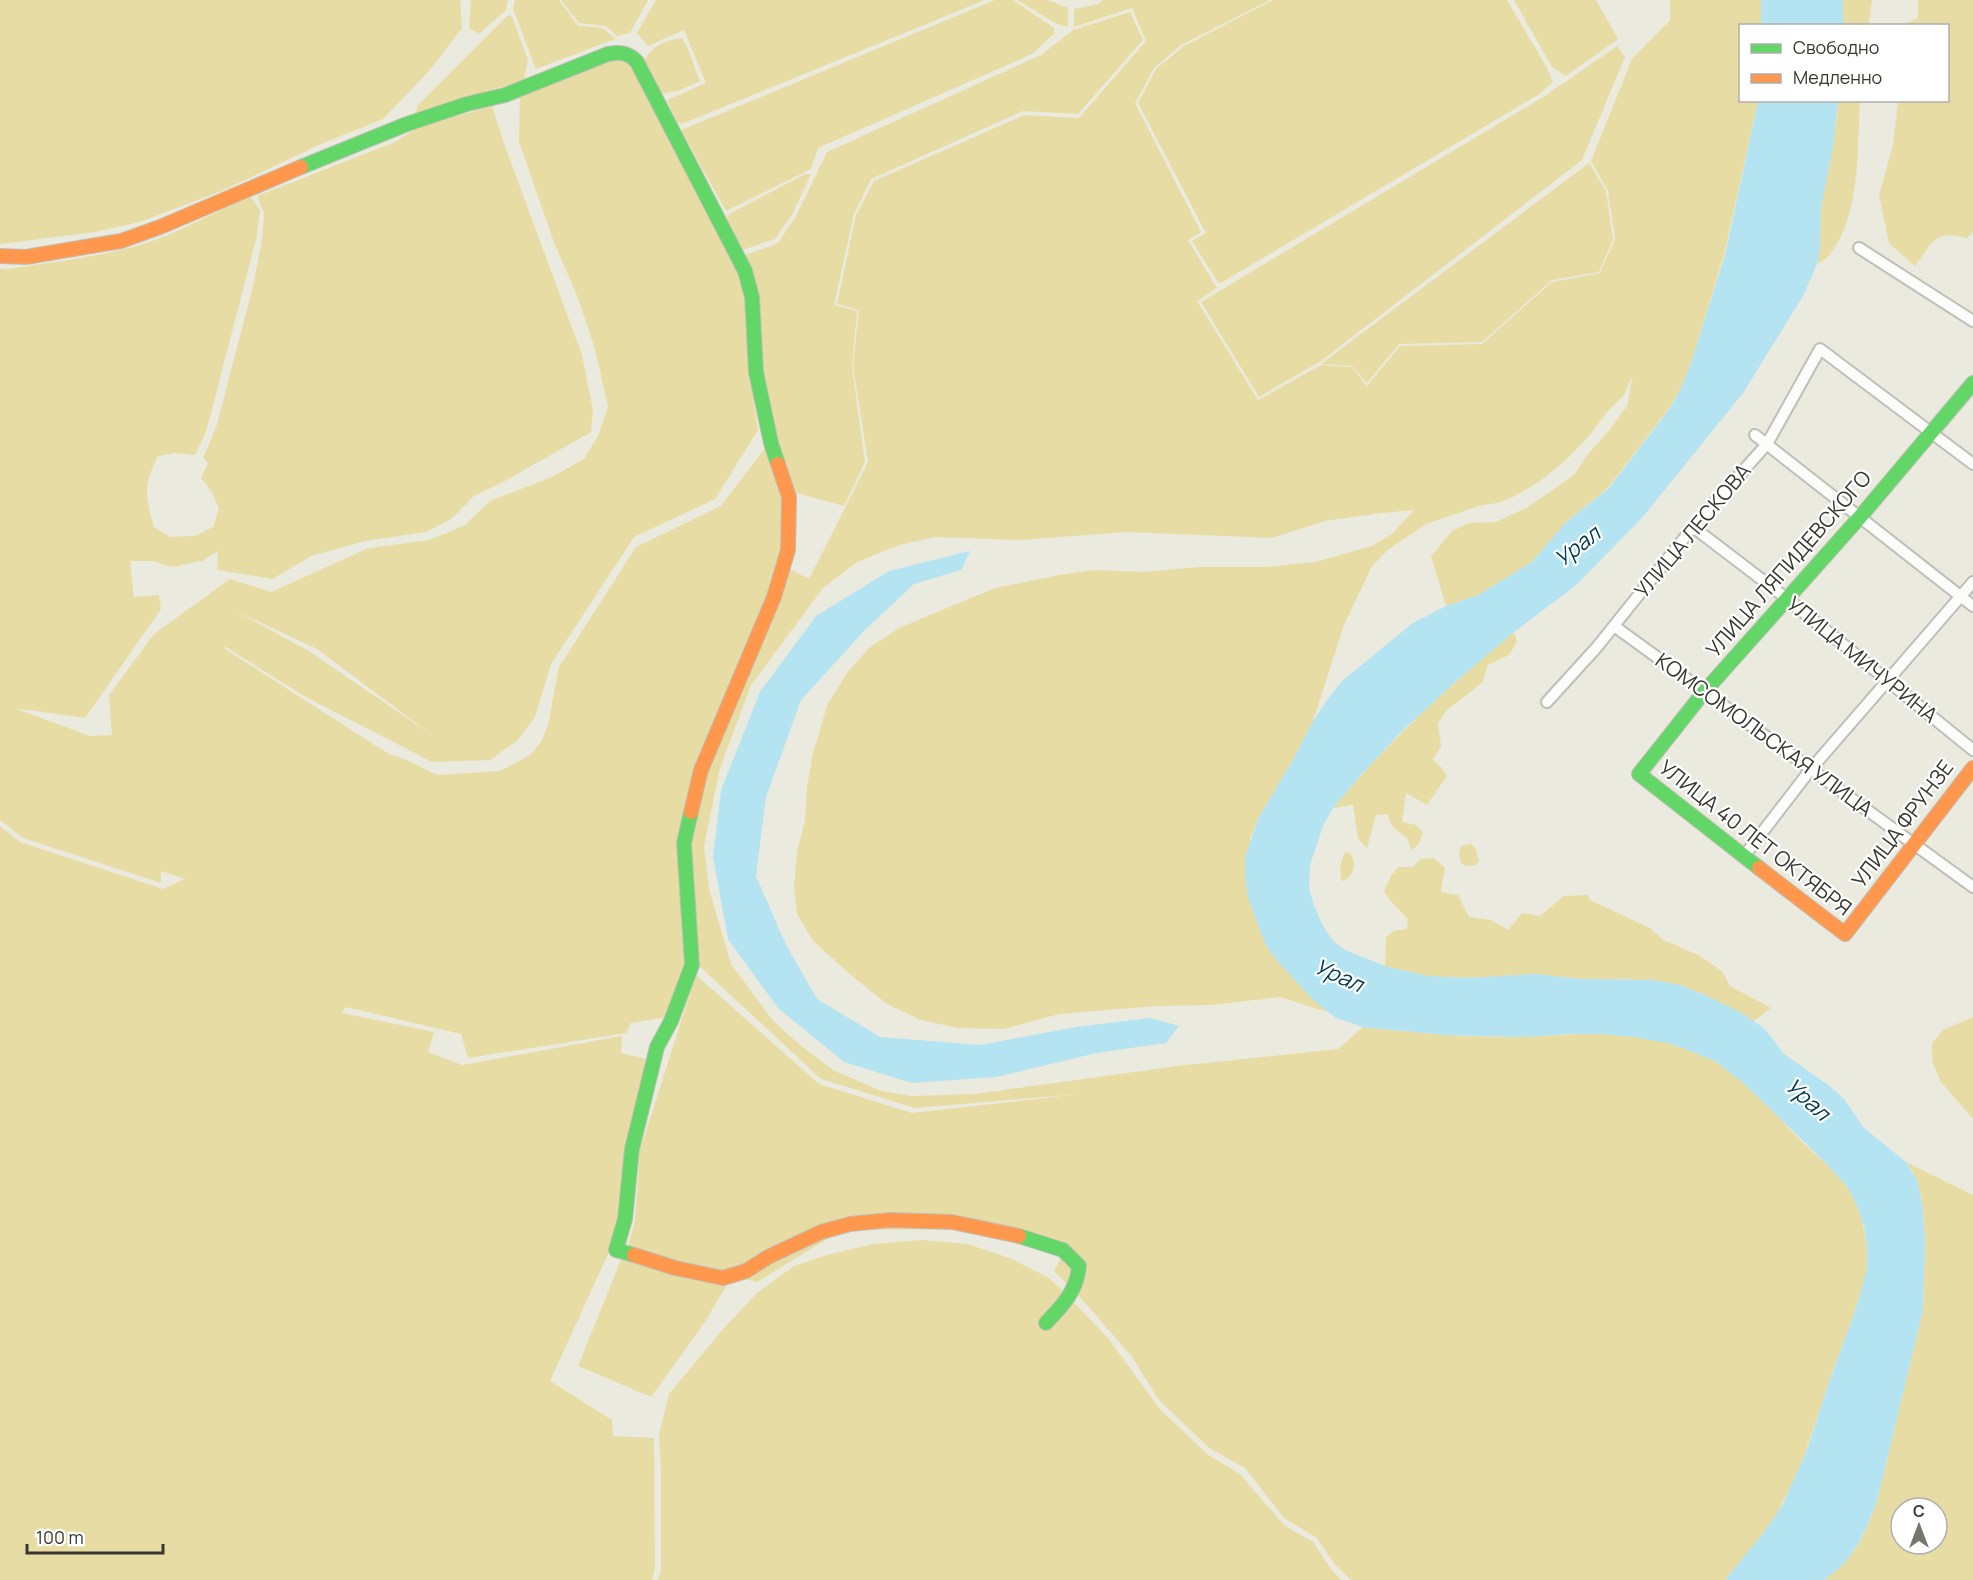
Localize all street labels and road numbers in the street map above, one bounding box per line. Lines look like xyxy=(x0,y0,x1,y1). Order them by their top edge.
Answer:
street label: УЛИЦА ЛЕСКОВА xyxy=(1628,457,1757,603)
street label: УЛИЦА ЛЯПИДЕВСКОГО xyxy=(1699,464,1877,663)
street label: УЛИЦА МИЧУРИНА xyxy=(1781,590,1944,729)
street label: КОМСОМОЛЬСКАЯ УЛИЦА xyxy=(1650,646,1879,823)
street label: УЛИЦА 40 ЛЕТ ОКТЯБРЯ xyxy=(1653,753,1858,921)
street label: УЛИЦА ФРУНЗЕ xyxy=(1845,754,1959,893)

